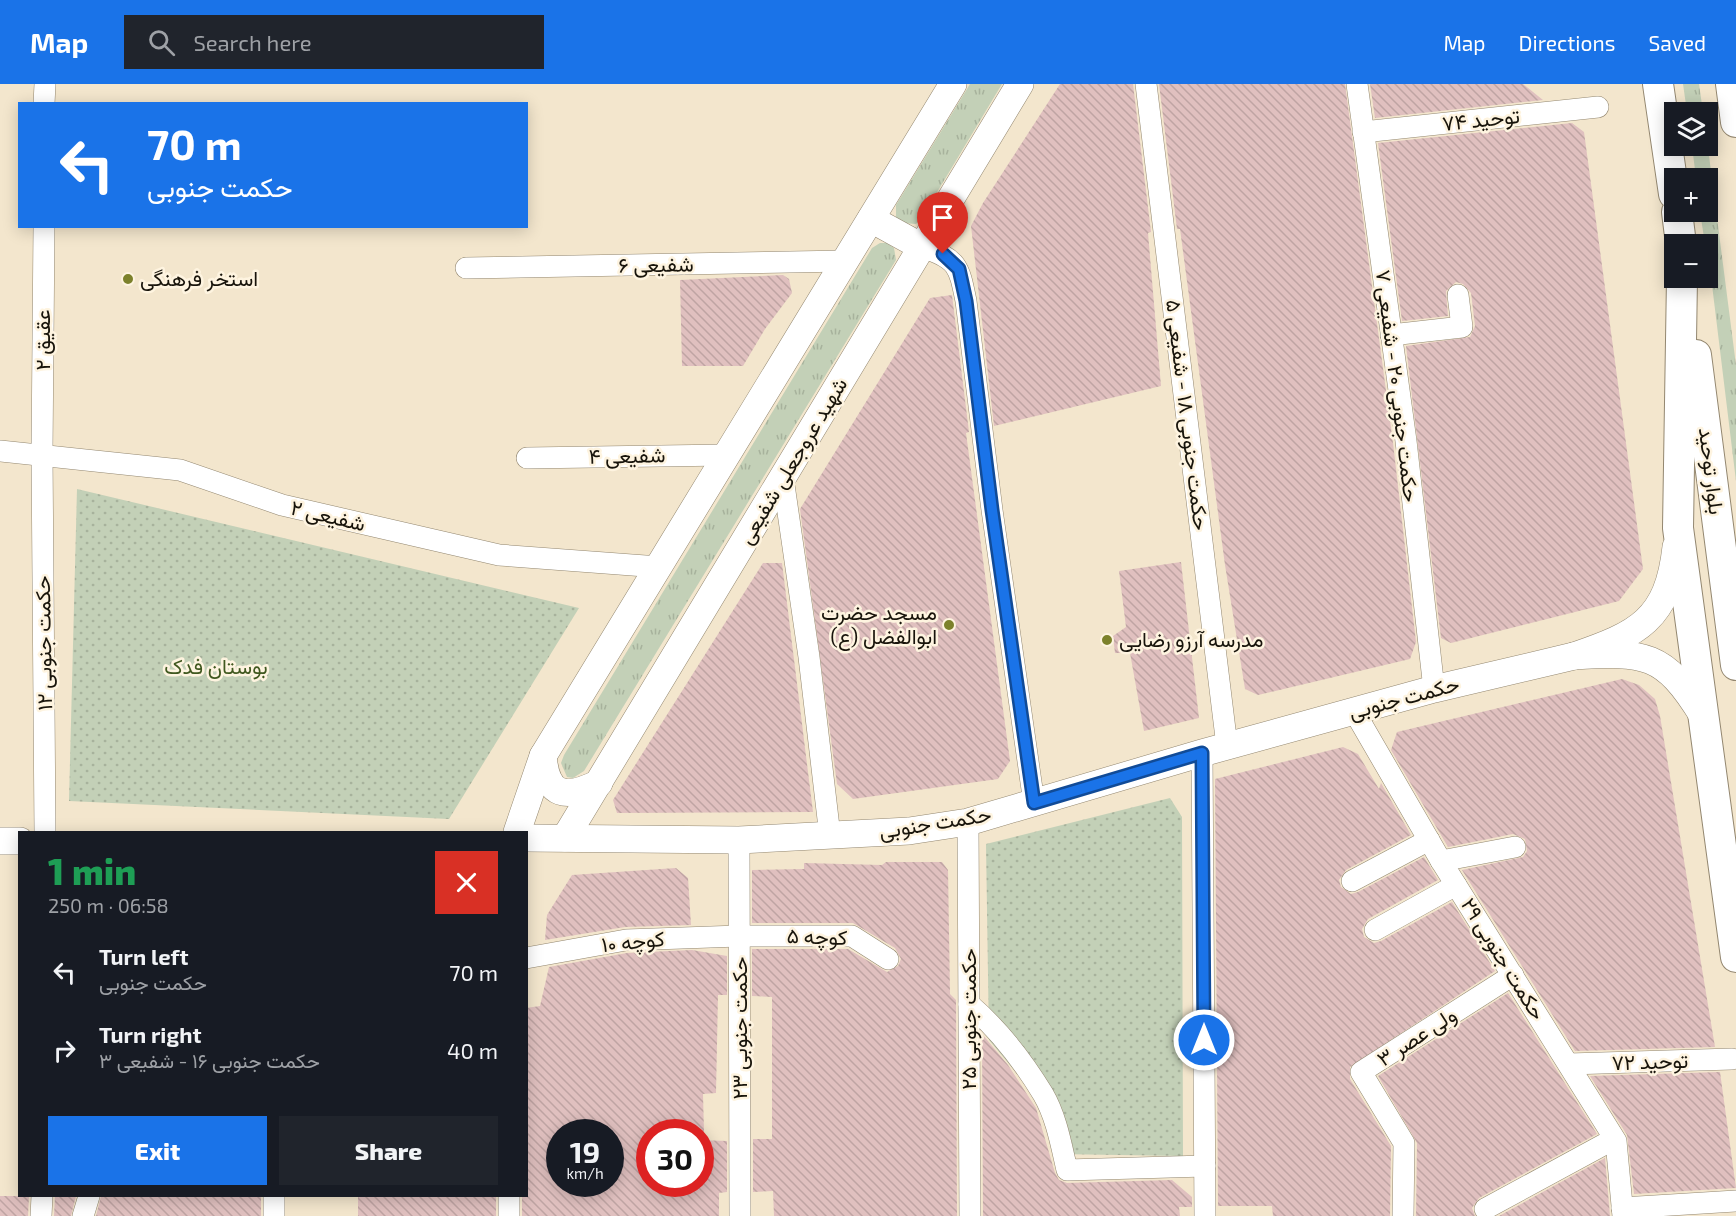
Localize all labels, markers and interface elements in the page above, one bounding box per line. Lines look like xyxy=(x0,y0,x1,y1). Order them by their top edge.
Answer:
search box xyxy=(124,15,544,69)
text: Map xyxy=(30,25,88,59)
icon: search xyxy=(145,26,178,59)
text: Search here xyxy=(193,29,312,55)
text: Map xyxy=(1443,30,1486,55)
text: Directions xyxy=(1519,30,1615,55)
text: Saved xyxy=(1648,30,1706,55)
street label: توحید ۷۴ xyxy=(1441,102,1521,137)
map controls xyxy=(1664,102,1718,288)
button: layers xyxy=(1664,102,1718,156)
text: 70 m xyxy=(147,118,242,168)
icon: left xyxy=(48,126,126,204)
button: + xyxy=(1664,168,1718,222)
text: حکمت جنوبی xyxy=(147,170,293,202)
pin xyxy=(917,192,968,254)
icon: arrive xyxy=(926,201,959,234)
button: − xyxy=(1664,234,1718,288)
street label: شفیعی ۶ xyxy=(618,250,694,278)
place label: استخر فرهنگی xyxy=(140,265,258,292)
street label: حکمت جنوبی ۲۰ - شفیعی ۷ xyxy=(1370,268,1425,504)
marker: استخر فرهنگی xyxy=(121,272,135,286)
street label: حکمت جنوبی ۱۸ - شفیعی ۵ xyxy=(1160,298,1215,532)
street label: عقیق ۲ xyxy=(29,310,55,370)
street label: شهید عروجعلی شفیعی xyxy=(732,372,853,549)
street label: بلوار توحید xyxy=(1693,426,1730,516)
street label: شفیعی ۴ xyxy=(588,441,666,469)
street label: شفیعی ۲ xyxy=(288,494,368,536)
street label: حکمت جنوبی ۱۲ xyxy=(29,575,58,711)
place label: مسجد حضرت ابوالفضل (ع) xyxy=(821,599,937,651)
marker: مسجد حضرت ابوالفضل (ع) xyxy=(942,618,956,632)
place label: مدرسه آرزو رضایی xyxy=(1119,626,1263,653)
marker: مدرسه آرزو رضایی xyxy=(1100,633,1114,647)
park label: بوستان فدک xyxy=(164,653,268,680)
street label: حکمت جنوبی xyxy=(1346,670,1462,725)
street label: حکمت جنوبی xyxy=(877,800,993,845)
text: 1 min xyxy=(48,849,136,892)
button: close xyxy=(435,851,498,914)
text: 250 m · 06:58 xyxy=(48,893,169,917)
street label: حکمت جنوبی ۲۹ xyxy=(1455,893,1552,1025)
street label: کوچه ۵ xyxy=(786,922,848,952)
street label: کوچه ۱۰ xyxy=(600,925,666,959)
text: Turn left xyxy=(99,943,188,969)
street label: حکمت جنوبی ۲۵ xyxy=(955,948,982,1090)
icon: left xyxy=(48,956,81,989)
street label: حکمت جنوبی ۲۳ xyxy=(726,957,753,1099)
text: 70 m xyxy=(449,959,498,985)
text: حکمت جنوبی xyxy=(99,970,207,994)
street label: ولی عصر ۳ xyxy=(1372,1001,1462,1072)
position arrow xyxy=(1172,1008,1236,1072)
text: Turn right xyxy=(99,1021,201,1047)
icon: right xyxy=(48,1034,81,1067)
text: 40 m xyxy=(447,1037,498,1063)
street label: توحید ۷۲ xyxy=(1611,1047,1689,1076)
text: حکمت جنوبی ۱۶ - شفیعی ۳ xyxy=(99,1048,320,1072)
button: Exit xyxy=(48,1116,267,1185)
button: Share xyxy=(279,1116,498,1185)
speed limit sign: 30 xyxy=(636,1119,714,1197)
text: 19 xyxy=(570,1133,600,1169)
text: km/h xyxy=(566,1164,604,1182)

